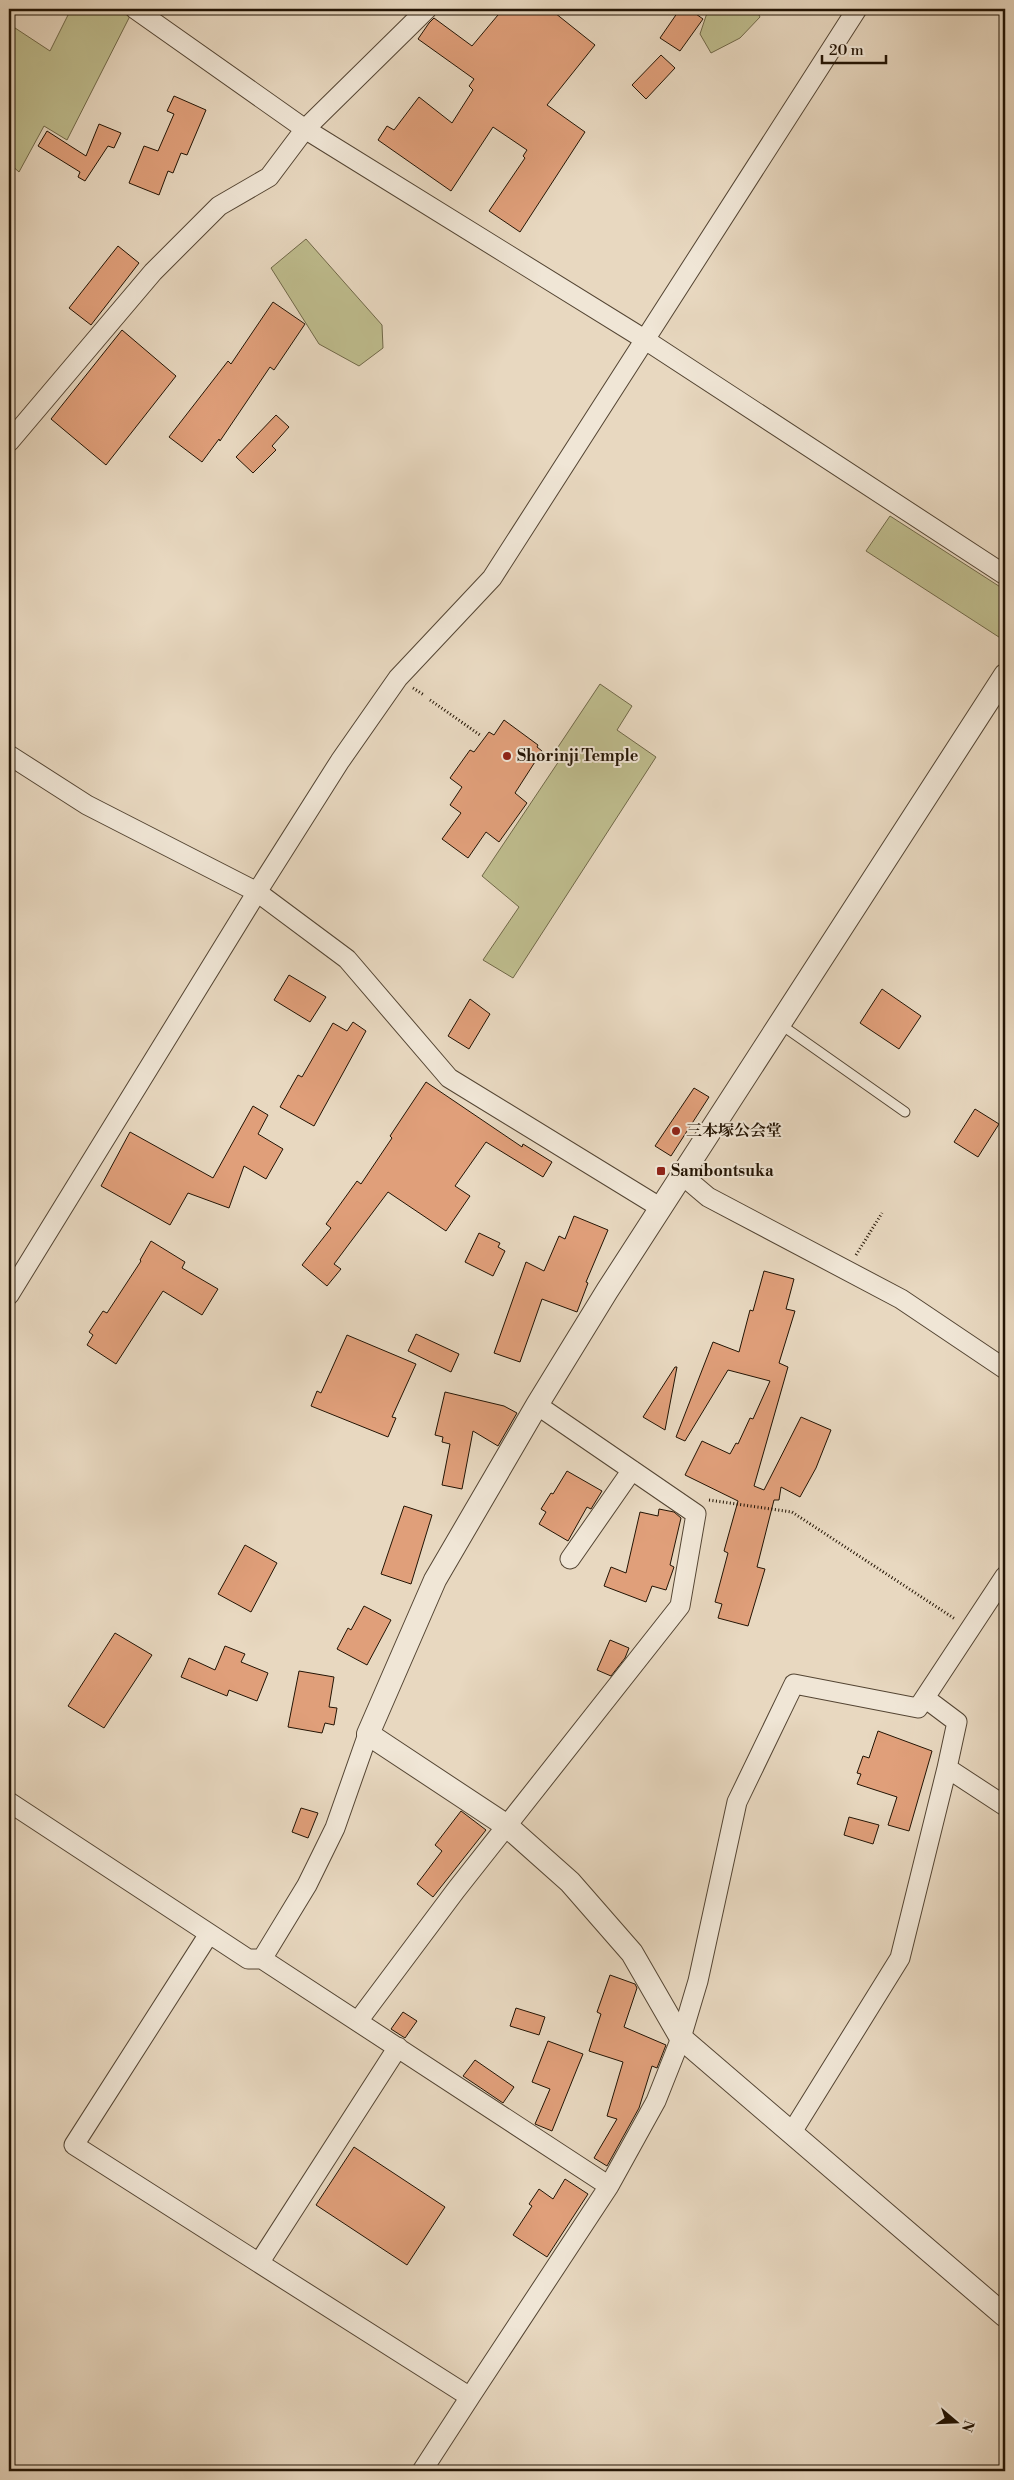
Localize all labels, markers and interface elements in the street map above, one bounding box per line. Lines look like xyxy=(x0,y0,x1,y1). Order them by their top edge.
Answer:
scale bar xyxy=(822,32,885,64)
text: 20 m xyxy=(829,41,864,60)
place label: Shorinji Temple xyxy=(517,746,639,766)
marker: Shorinji Temple xyxy=(501,750,513,762)
place label: 三本塚公会堂 xyxy=(686,1121,782,1141)
marker: 三本塚公会堂 xyxy=(670,1125,682,1137)
place label: Sambontsuka xyxy=(671,1161,774,1181)
marker: Sambontsuka xyxy=(655,1165,667,1177)
north arrow xyxy=(932,2398,982,2448)
text: N xyxy=(957,2418,978,2434)

